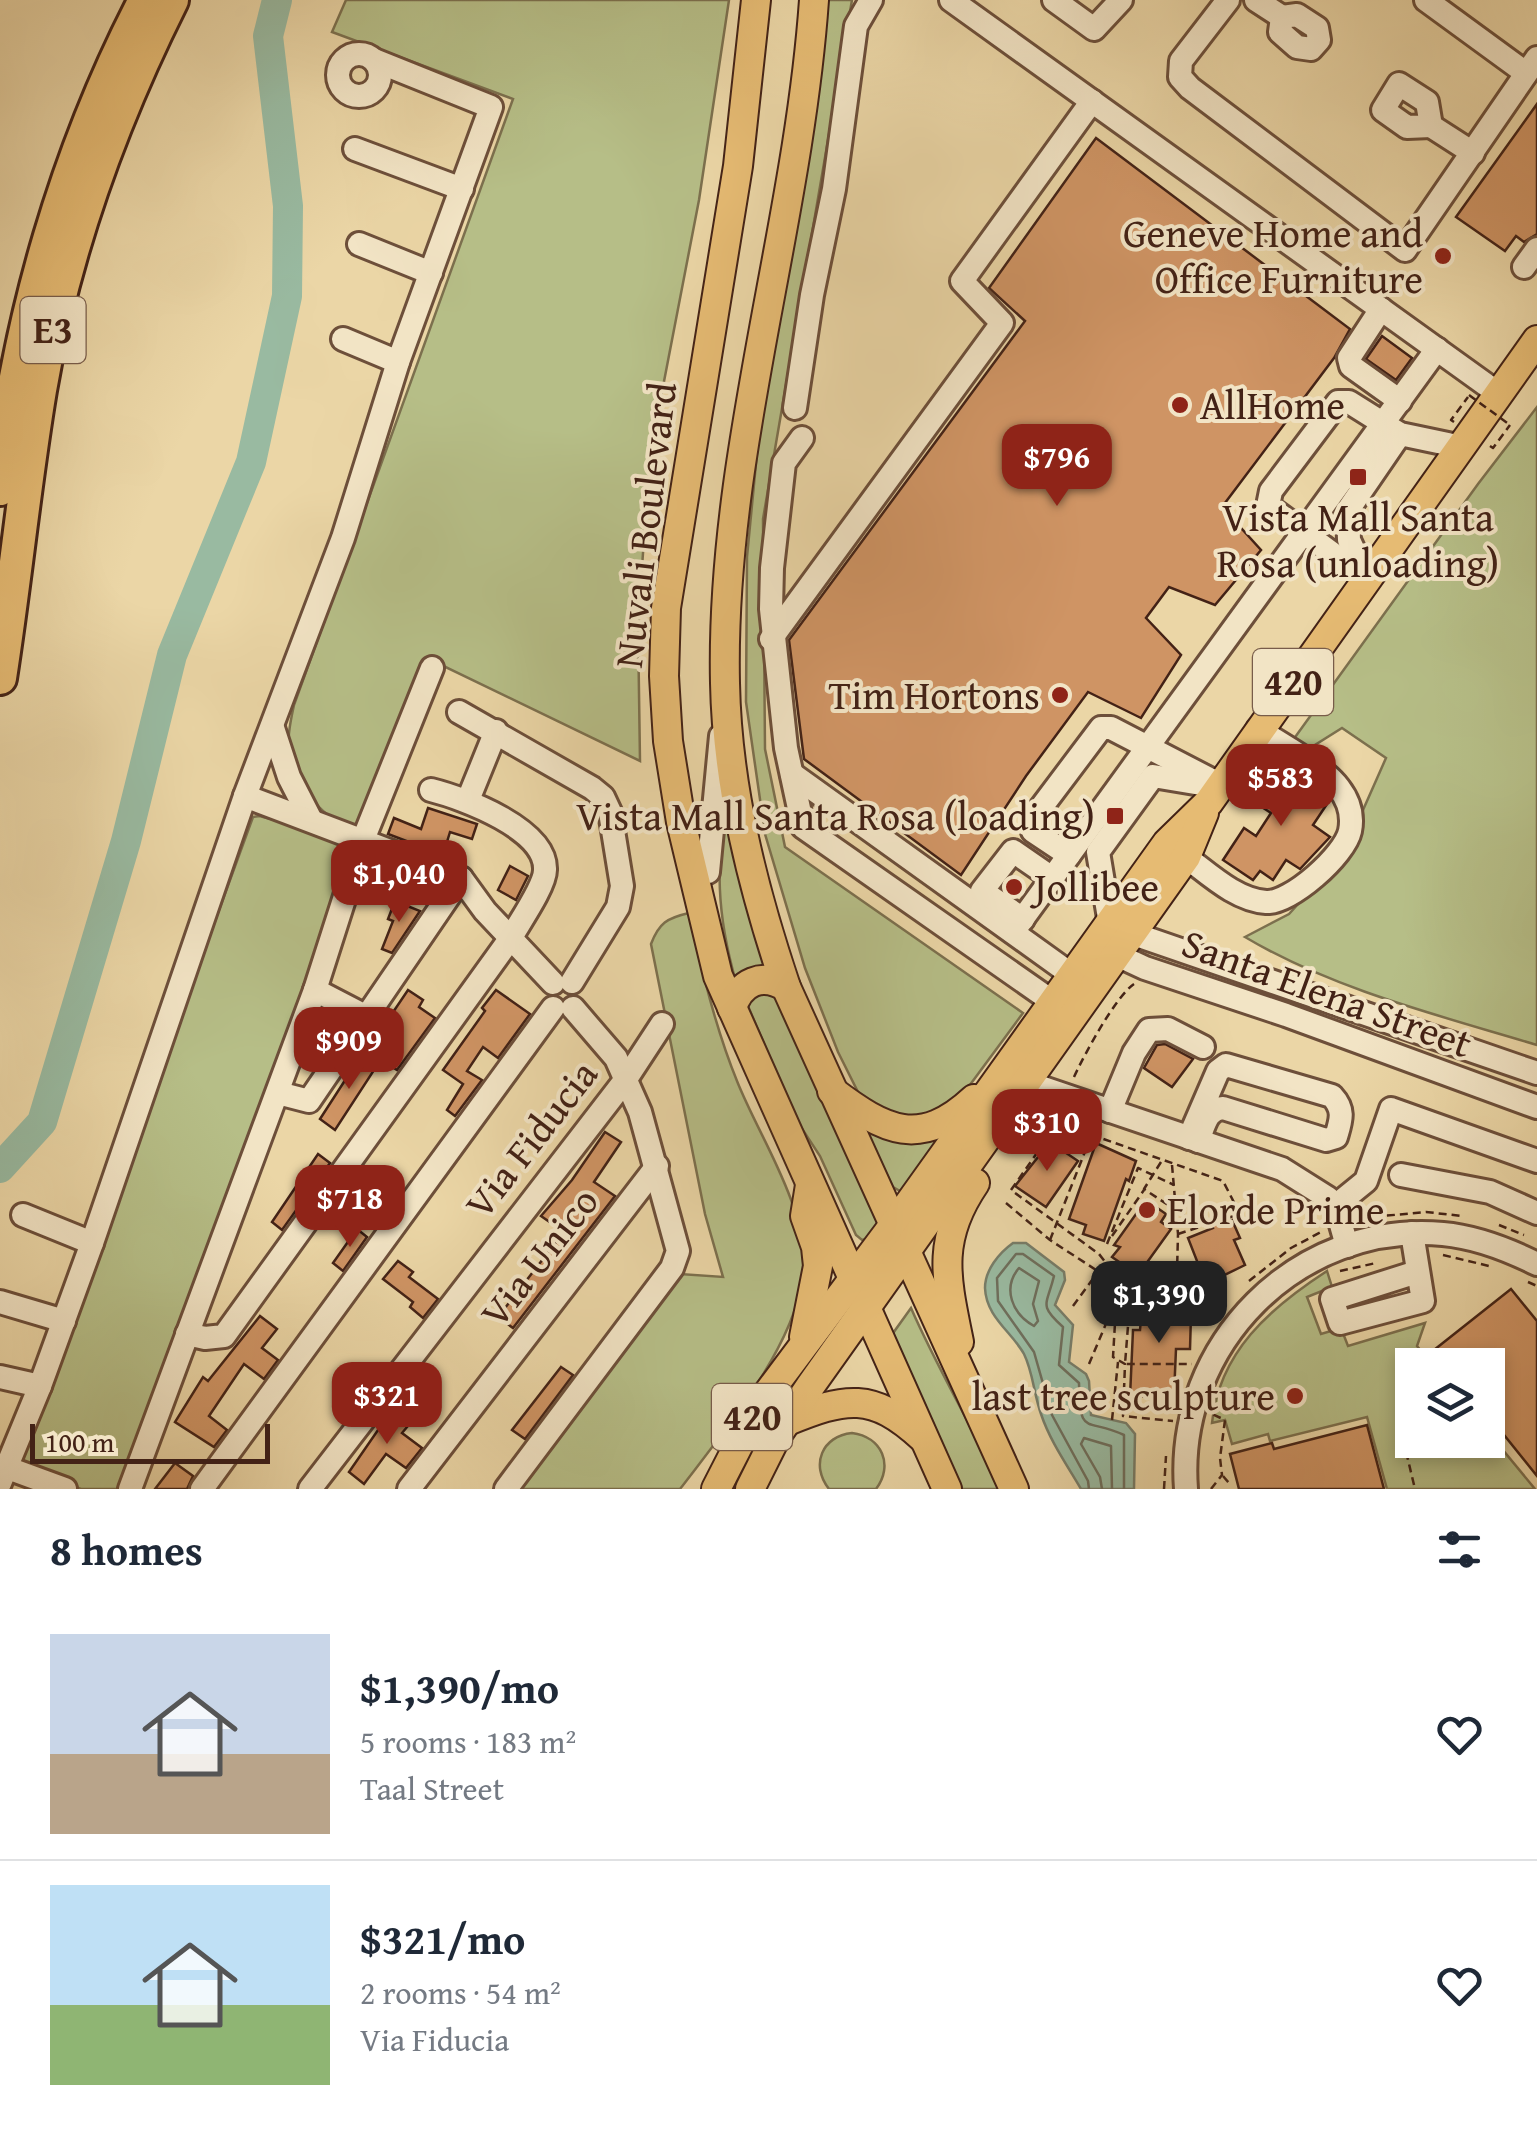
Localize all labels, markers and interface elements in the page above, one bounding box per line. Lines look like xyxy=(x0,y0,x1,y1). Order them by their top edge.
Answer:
place label: Geneve Home and Office Furniture xyxy=(1123,203,1424,308)
marker: Geneve Home and Office Furniture xyxy=(1432,245,1454,267)
road number: E3 xyxy=(20,297,86,363)
place label: AllHome xyxy=(1200,375,1345,434)
street label: Nuvali Boulevard xyxy=(598,378,691,671)
marker: AllHome xyxy=(1169,394,1191,416)
pin: $796 xyxy=(998,424,1116,509)
text: $796 xyxy=(1024,433,1090,480)
marker: Vista Mall Santa Rosa (unloading) xyxy=(1347,466,1369,488)
place label: Vista Mall Santa Rosa (unloading) xyxy=(1217,487,1499,592)
road number: 420 xyxy=(1253,649,1333,715)
place label: Tim Hortons xyxy=(829,665,1040,724)
marker: Tim Hortons xyxy=(1049,684,1071,706)
pin: $583 xyxy=(1222,744,1340,829)
text: $583 xyxy=(1248,753,1314,800)
place label: Vista Mall Santa Rosa (loading) xyxy=(576,786,1095,845)
marker: Vista Mall Santa Rosa (loading) xyxy=(1104,805,1126,827)
pin: $1,040 xyxy=(318,840,480,925)
text: $1,040 xyxy=(353,849,445,896)
place label: Jollibee xyxy=(1029,857,1159,916)
marker: Jollibee xyxy=(1003,876,1025,898)
street label: Santa Elena Street xyxy=(1174,913,1480,1072)
pin: $909 xyxy=(290,1007,408,1092)
text: $909 xyxy=(316,1016,382,1063)
street label: Via Fiducia xyxy=(450,1047,611,1230)
pin: $310 xyxy=(988,1089,1106,1174)
text: $310 xyxy=(1014,1098,1080,1145)
pin: $718 xyxy=(291,1165,409,1250)
text: $718 xyxy=(317,1174,383,1221)
street label: Via Unico xyxy=(465,1174,612,1339)
place label: Elorde Prime xyxy=(1167,1180,1385,1239)
marker: Elorde Prime xyxy=(1136,1199,1158,1221)
pin: $1,390 xyxy=(1078,1261,1240,1346)
text: $1,390 xyxy=(1113,1270,1205,1317)
map controls xyxy=(1395,1348,1505,1458)
button: layers xyxy=(1395,1348,1505,1458)
pin: $321 xyxy=(328,1362,446,1447)
place label: last tree sculpture xyxy=(971,1366,1275,1425)
text: $321 xyxy=(354,1371,420,1418)
road number: 420 xyxy=(712,1384,792,1450)
marker: last tree sculpture xyxy=(1284,1385,1306,1407)
scale bar xyxy=(30,1419,270,1464)
text: 100 m xyxy=(45,1421,114,1462)
text: 8 homes xyxy=(50,1519,203,1580)
icon: filters xyxy=(1432,1522,1487,1577)
text: $1,390/mo xyxy=(360,1657,559,1718)
icon: home xyxy=(130,1674,250,1794)
icon: heart xyxy=(1432,1707,1487,1762)
text: 5 rooms · 183 m² xyxy=(360,1718,576,1765)
text: Taal Street xyxy=(360,1765,504,1812)
text: $321/mo xyxy=(360,1908,525,1969)
icon: home xyxy=(130,1925,250,2045)
icon: heart xyxy=(1432,1958,1487,2013)
text: 2 rooms · 54 m² xyxy=(360,1969,561,2016)
text: Via Fiducia xyxy=(360,2016,509,2063)

